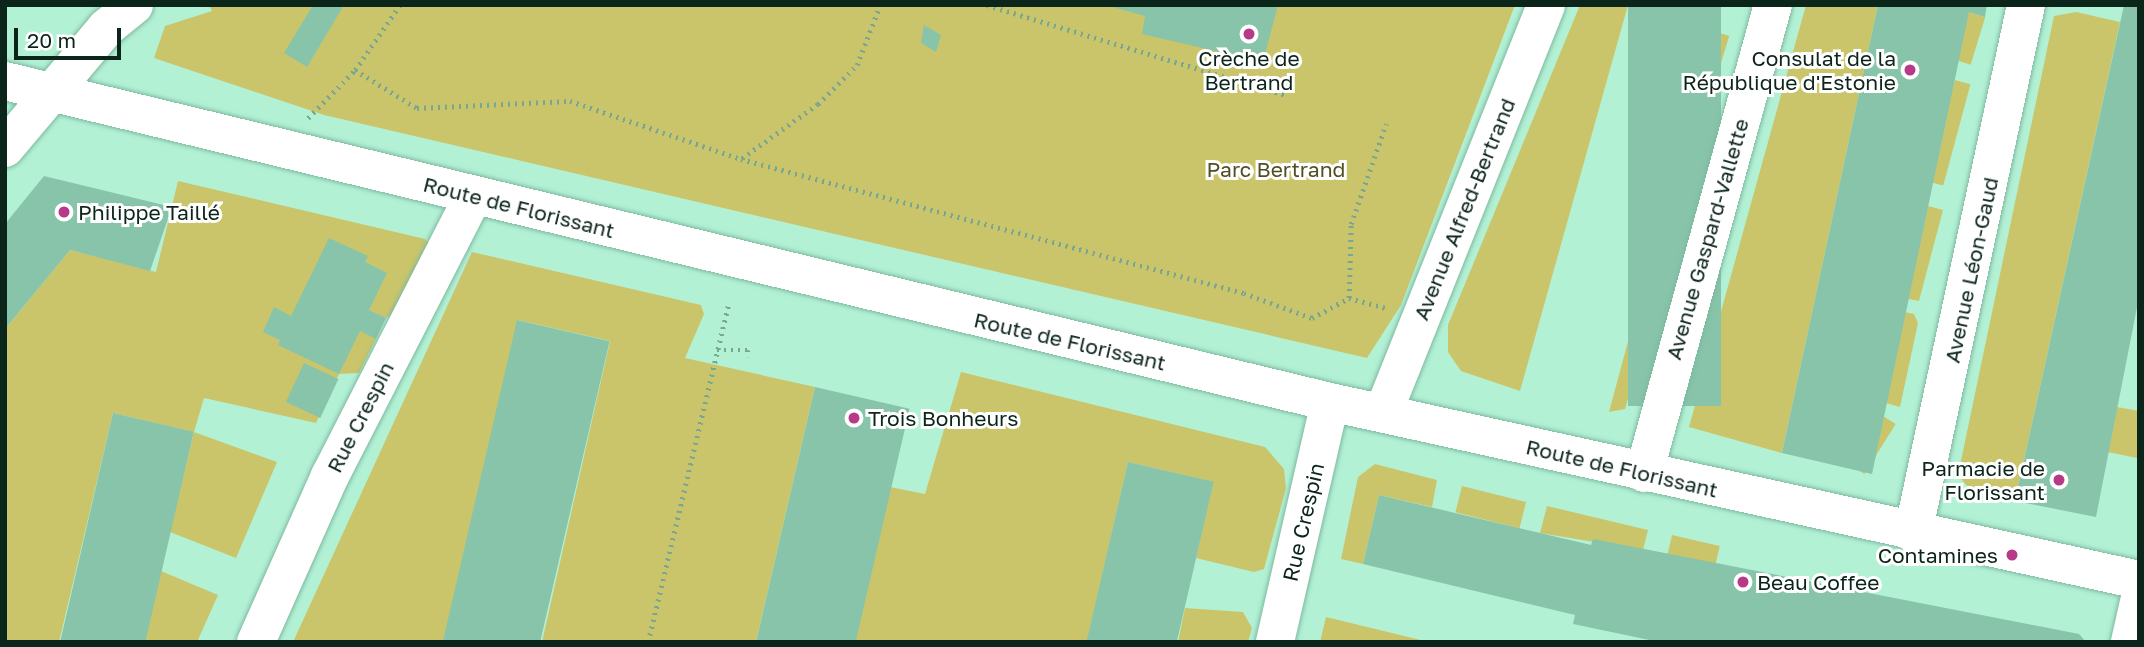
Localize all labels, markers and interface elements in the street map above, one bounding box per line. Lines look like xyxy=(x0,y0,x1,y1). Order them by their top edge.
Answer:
scale bar xyxy=(18,14,124,58)
marker: Crèche de Bertrand xyxy=(1241,26,1257,42)
text: 20 m xyxy=(27,27,76,53)
place label: Crèche de Bertrand xyxy=(1198,45,1300,95)
place label: Consulat de la République d'Estonie xyxy=(1683,45,1896,95)
marker: Consulat de la République d'Estonie xyxy=(1902,62,1918,78)
street label: Avenue Alfred-Bertrand xyxy=(1408,94,1520,324)
street label: Avenue Gaspard-Vallette xyxy=(1660,116,1754,362)
park label: Parc Bertrand xyxy=(1206,156,1346,182)
street label: Route de Florissant xyxy=(421,171,617,243)
street label: Avenue Léon-Gaud xyxy=(1939,175,2003,365)
place label: Philippe Taillé xyxy=(78,199,220,225)
marker: Philippe Taillé xyxy=(56,204,72,220)
street label: Route de Florissant xyxy=(972,307,1168,375)
street label: Rue Crespin xyxy=(321,357,399,477)
place label: Trois Bonheurs xyxy=(868,405,1018,431)
marker: Trois Bonheurs xyxy=(846,410,862,426)
street label: Route de Florissant xyxy=(1524,434,1720,502)
place label: Parmacie de Florissant xyxy=(1921,455,2045,505)
street label: Rue Crespin xyxy=(1277,460,1329,584)
marker: Parmacie de Florissant xyxy=(2051,472,2067,488)
place label: Contamines xyxy=(1878,542,1998,568)
marker: Contamines xyxy=(2004,547,2020,563)
place label: Beau Coffee xyxy=(1757,569,1879,595)
marker: Beau Coffee xyxy=(1735,574,1751,590)

